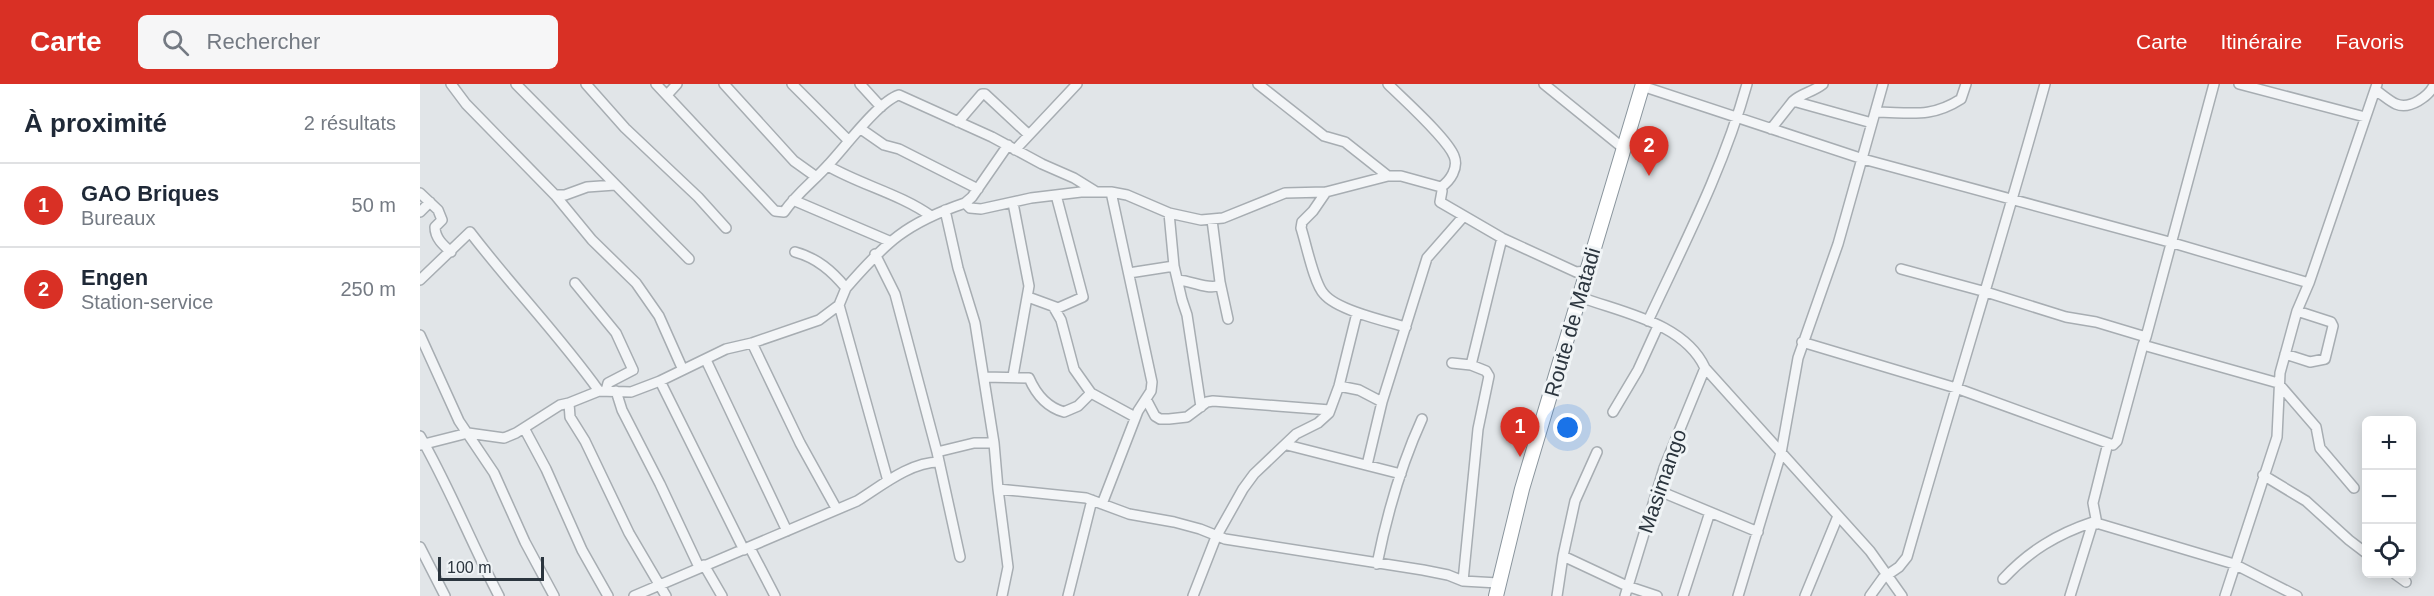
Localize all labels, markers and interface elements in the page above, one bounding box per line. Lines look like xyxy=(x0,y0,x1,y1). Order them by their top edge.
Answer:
search box xyxy=(138,15,558,69)
text: Carte xyxy=(30,26,102,57)
icon: search xyxy=(159,26,192,59)
text: Rechercher xyxy=(207,29,320,54)
text: Carte xyxy=(2136,30,2187,53)
text: Itinéraire xyxy=(2220,30,2302,53)
text: Favoris xyxy=(2335,30,2404,53)
text: À proximité xyxy=(24,108,167,138)
text: 2 résultats xyxy=(304,112,396,134)
pin: 2 xyxy=(1630,126,1668,176)
text: GAO Briques xyxy=(81,181,219,206)
text: 1 xyxy=(38,194,49,216)
text: 50 m xyxy=(352,194,396,216)
text: Bureaux xyxy=(81,207,156,229)
street label: Route de Matadi xyxy=(1540,245,1604,399)
text: Engen xyxy=(81,265,148,290)
text: 2 xyxy=(38,278,49,300)
text: 250 m xyxy=(340,278,396,300)
text: Station-service xyxy=(81,291,213,313)
pin: 1 xyxy=(1500,408,1540,457)
your location xyxy=(1553,413,1582,442)
map controls xyxy=(2362,416,2416,578)
button: + xyxy=(2362,416,2416,470)
street label: Masimango xyxy=(1633,426,1691,536)
button: − xyxy=(2362,470,2416,524)
button: locate xyxy=(2362,524,2416,578)
scale bar xyxy=(438,554,544,582)
text: 100 m xyxy=(447,559,491,576)

